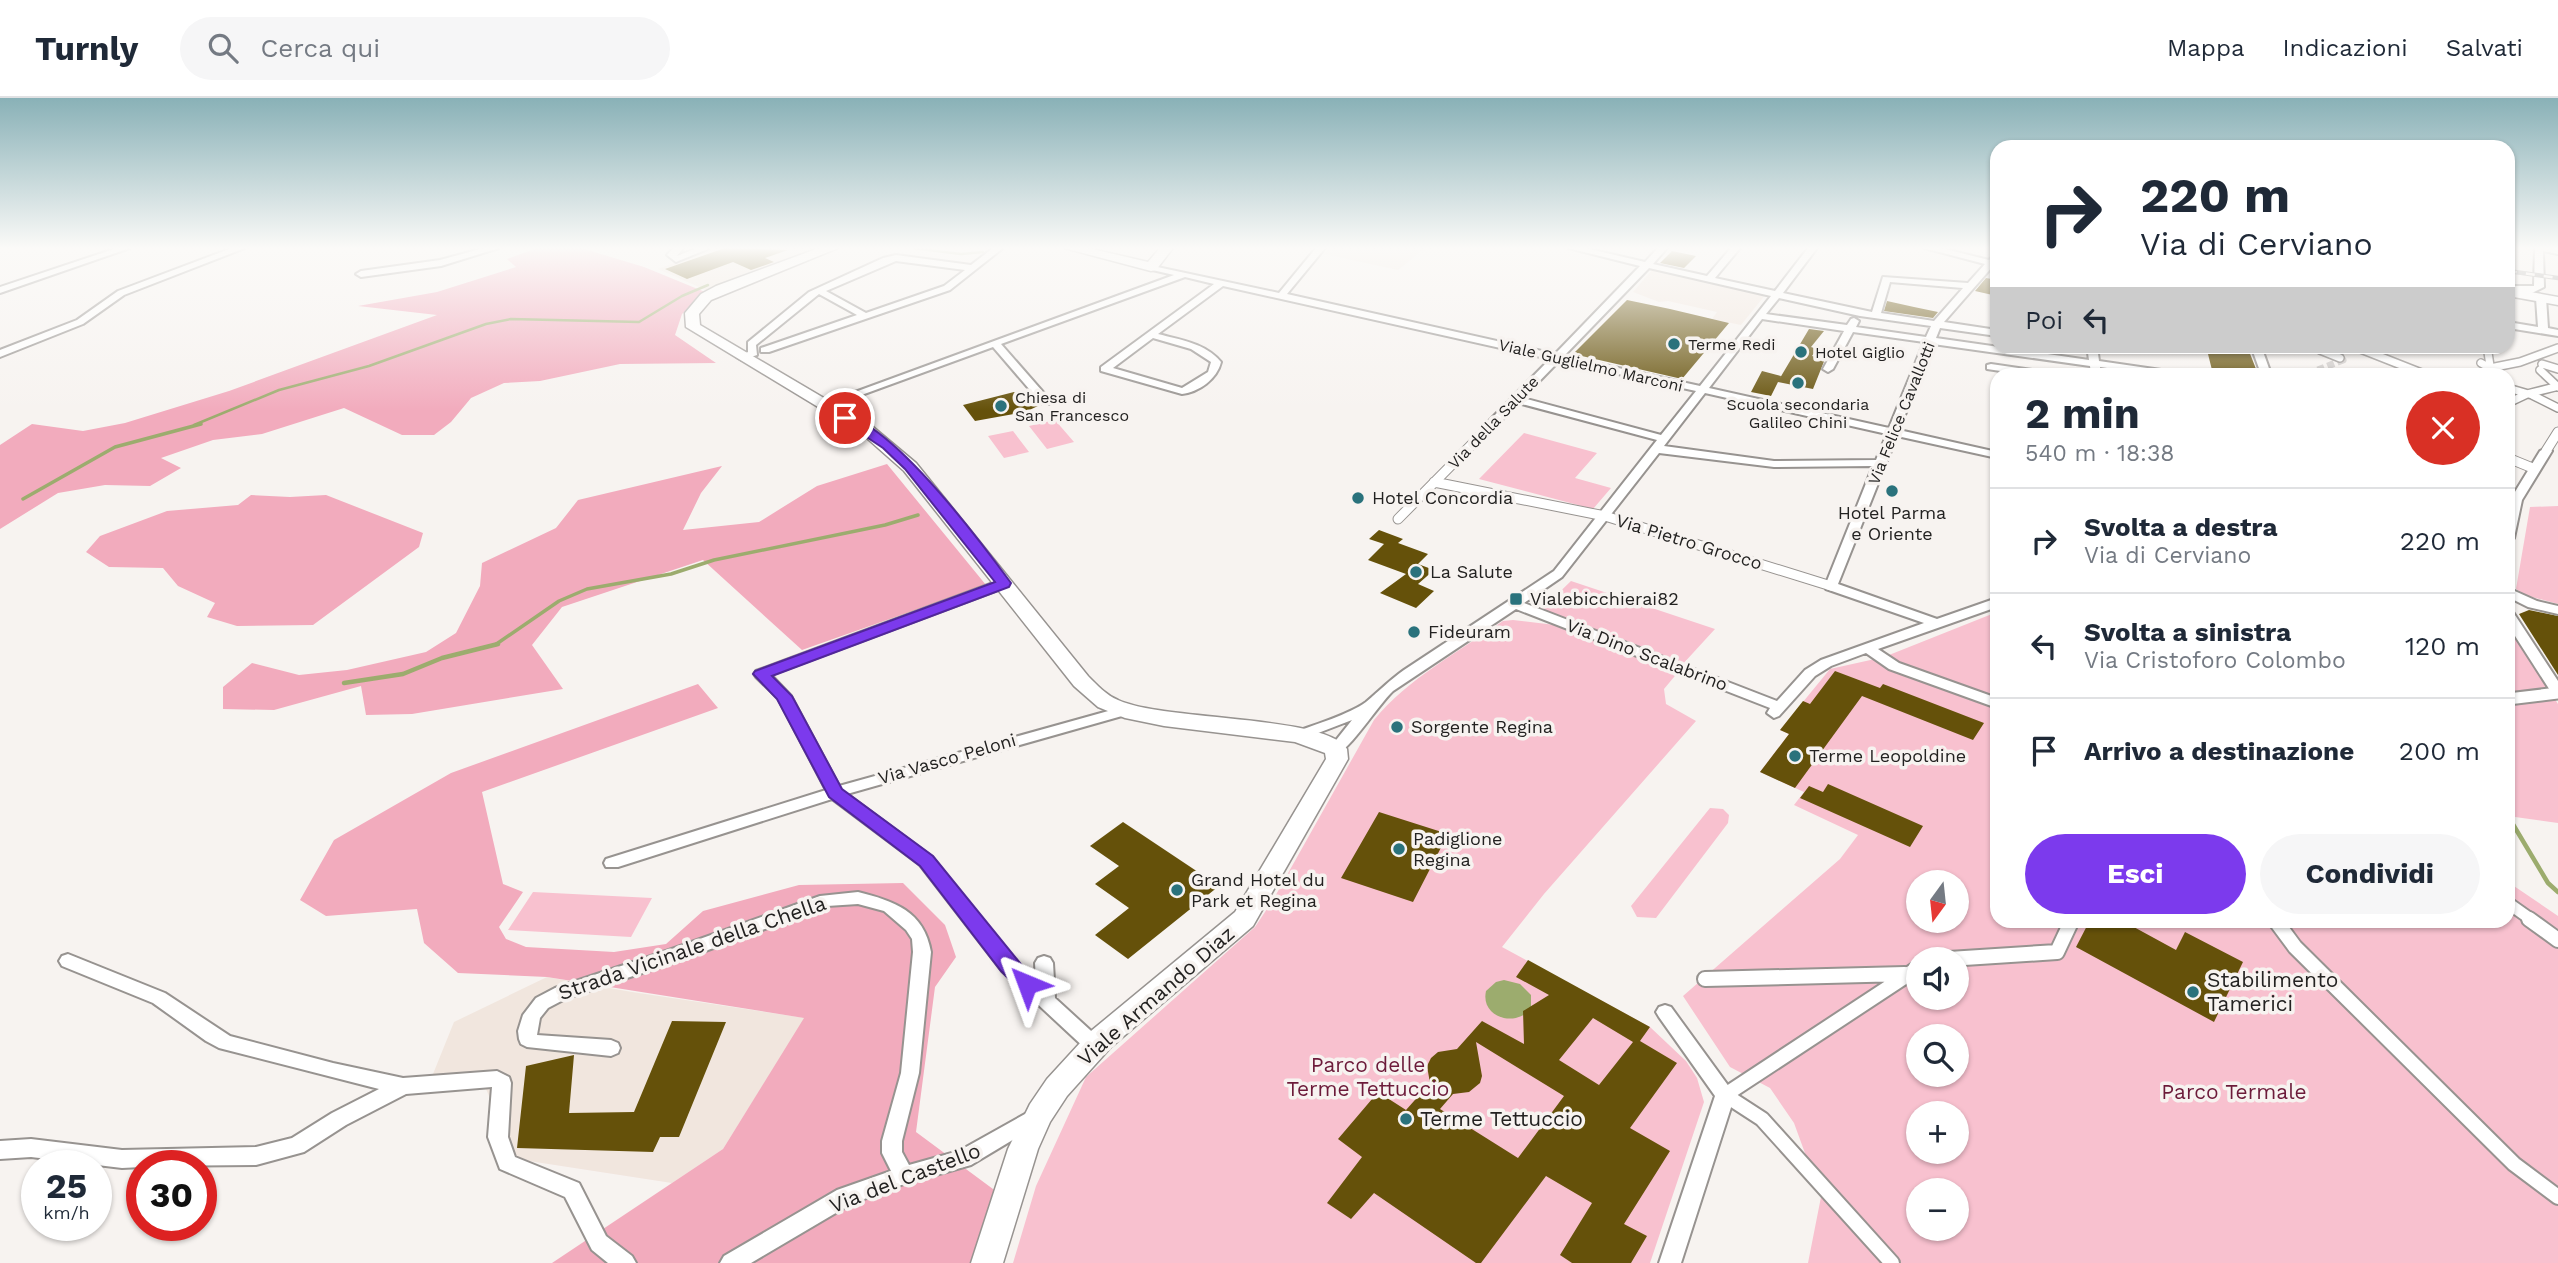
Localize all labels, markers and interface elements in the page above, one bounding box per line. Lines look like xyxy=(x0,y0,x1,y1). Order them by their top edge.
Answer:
search box xyxy=(180,17,670,80)
text: Turnly xyxy=(35,29,138,68)
icon: search xyxy=(204,29,242,67)
text: Cerca qui xyxy=(260,33,380,63)
text: Mappa xyxy=(2167,34,2245,62)
text: Indicazioni xyxy=(2283,34,2408,62)
text: Salvati xyxy=(2446,34,2523,62)
text: 220 m xyxy=(2140,166,2290,224)
icon: right xyxy=(2025,168,2116,259)
text: Via di Cerviano xyxy=(2140,225,2373,263)
icon: left xyxy=(2077,301,2115,339)
text: Poi xyxy=(2025,305,2063,335)
street label: Viale Guglielmo Marconi xyxy=(1497,335,1685,396)
place label: Terme Redi xyxy=(1688,335,1776,354)
marker: Terme Redi xyxy=(1666,336,1682,352)
street label: Via Felice Cavallotti xyxy=(1864,339,1939,487)
place label: Hotel Giglio xyxy=(1815,343,1905,362)
marker: Hotel Giglio xyxy=(1793,344,1809,360)
street label: Via della Salute xyxy=(1444,372,1543,473)
marker: Scuola secondaria Galileo Chini xyxy=(1790,375,1806,391)
pin xyxy=(815,388,875,448)
place label: Chiesa di San Francesco xyxy=(1015,388,1129,425)
text: 2 min xyxy=(2025,389,2140,438)
button: close xyxy=(2406,391,2480,465)
place label: Scuola secondaria Galileo Chini xyxy=(1727,395,1869,432)
marker: Chiesa di San Francesco xyxy=(993,398,1009,414)
icon: arrive xyxy=(826,399,864,437)
text: 540 m · 18:38 xyxy=(2025,440,2174,467)
marker: Hotel Parma e Oriente xyxy=(1884,483,1900,499)
place label: Hotel Concordia xyxy=(1372,487,1513,508)
marker: Hotel Concordia xyxy=(1350,490,1366,506)
place label: Hotel Parma e Oriente xyxy=(1838,502,1946,544)
street label: Via Pietro Grocco xyxy=(1614,509,1765,574)
text: Svolta a destra xyxy=(2084,512,2277,542)
icon: right xyxy=(2025,522,2063,560)
text: 220 m xyxy=(2400,526,2480,556)
text: Via di Cerviano xyxy=(2084,542,2251,569)
place label: La Salute xyxy=(1430,561,1513,582)
marker: La Salute xyxy=(1408,564,1424,580)
place label: Vialebicchierai82 xyxy=(1530,588,1679,609)
marker: Vialebicchierai82 xyxy=(1508,591,1524,607)
street label: Via Dino Scalabrino xyxy=(1564,614,1731,695)
text: Svolta a sinistra xyxy=(2084,617,2291,647)
place label: Fideuram xyxy=(1428,621,1511,642)
marker: Fideuram xyxy=(1406,624,1422,640)
icon: left xyxy=(2025,627,2063,665)
text: 120 m xyxy=(2405,631,2480,661)
text: Via Cristoforo Colombo xyxy=(2084,647,2346,674)
place label: Sorgente Regina xyxy=(1411,716,1553,737)
marker: Sorgente Regina xyxy=(1389,719,1405,735)
street label: Via Vasco Peloni xyxy=(875,729,1018,788)
icon: arrive xyxy=(2025,732,2063,770)
text: Arrivo a destinazione xyxy=(2084,736,2354,766)
text: 200 m xyxy=(2399,736,2480,766)
place label: Terme Leopoldine xyxy=(1809,745,1966,766)
marker: Terme Leopoldine xyxy=(1787,748,1803,764)
place label: Padiglione Regina xyxy=(1413,828,1502,870)
button: Esci xyxy=(2025,834,2246,914)
button: Condividi xyxy=(2260,834,2480,914)
marker: Padiglione Regina xyxy=(1391,841,1407,857)
place label: Grand Hotel du Park et Regina xyxy=(1191,869,1325,911)
north arrow xyxy=(1906,870,1969,933)
map controls xyxy=(1906,870,1969,1241)
marker: Grand Hotel du Park et Regina xyxy=(1169,882,1185,898)
street label: Strada Vicinale della Chella xyxy=(555,890,829,1005)
street label: Viale Armando Diaz xyxy=(1072,921,1239,1071)
position arrow xyxy=(990,947,1064,1021)
button: sound xyxy=(1906,947,1969,1010)
place label: Stabilimento Tamerici xyxy=(2207,967,2338,1016)
marker: Stabilimento Tamerici xyxy=(2185,984,2201,1000)
button: search xyxy=(1906,1024,1969,1087)
park label: Parco delle Terme Tettuccio xyxy=(1287,1052,1449,1101)
park label: Parco Termale xyxy=(2161,1079,2307,1104)
button: + xyxy=(1906,1101,1969,1164)
place label: Terme Tettuccio xyxy=(1420,1106,1583,1131)
marker: Terme Tettuccio xyxy=(1398,1111,1414,1127)
street label: Via del Castello xyxy=(826,1137,984,1218)
speed limit sign: 30 xyxy=(126,1150,217,1241)
text: 25 xyxy=(46,1165,87,1207)
button: − xyxy=(1906,1178,1969,1241)
text: km/h xyxy=(43,1202,90,1223)

